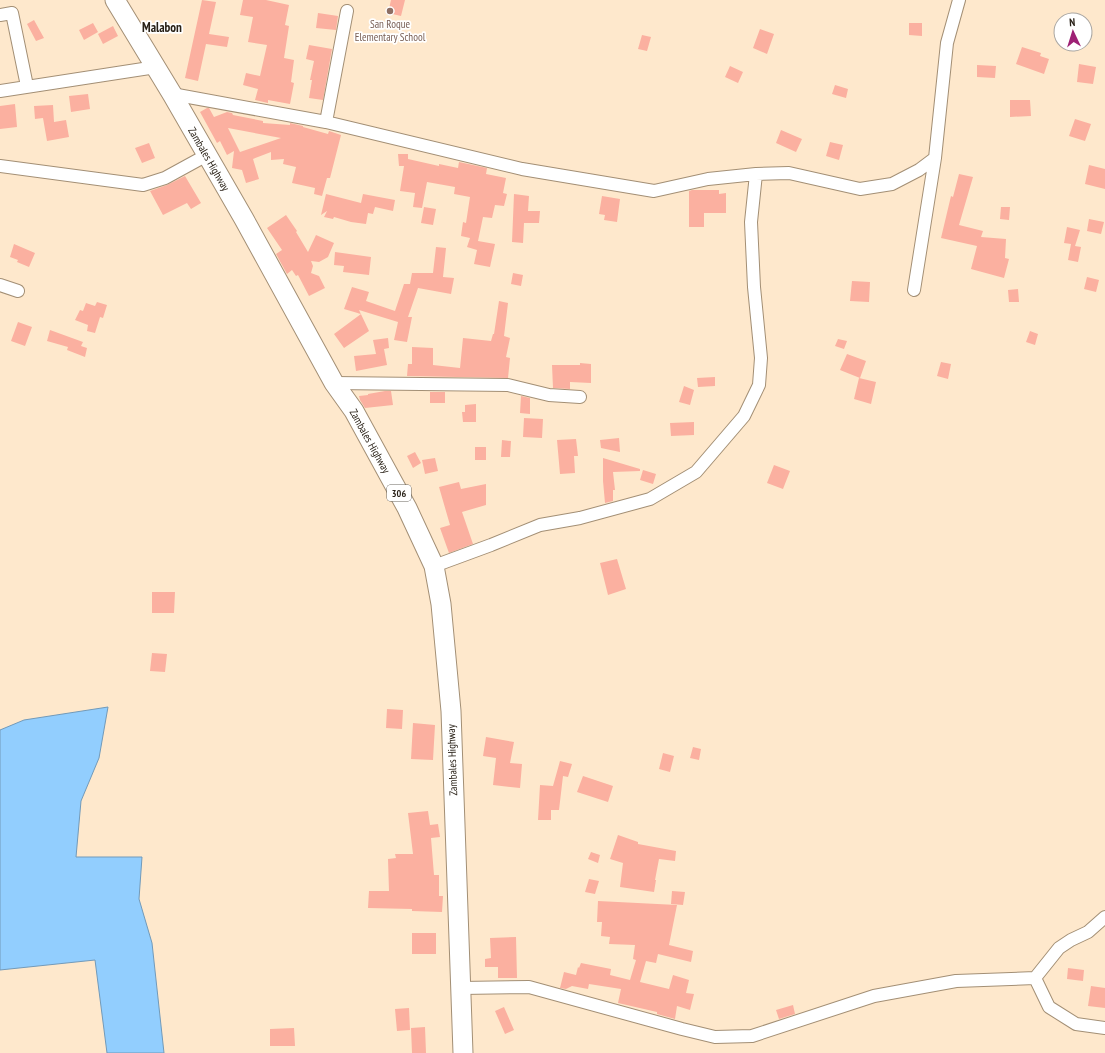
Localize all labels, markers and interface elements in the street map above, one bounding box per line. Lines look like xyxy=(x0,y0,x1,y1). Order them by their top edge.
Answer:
marker: San Roque Elementary School xyxy=(385,6,395,16)
north arrow xyxy=(1053,12,1093,52)
text: N xyxy=(1069,15,1076,29)
place label: San Roque Elementary School xyxy=(355,17,426,44)
district label: Malabon xyxy=(142,19,182,36)
street label: Zambales Highway xyxy=(185,125,233,194)
street label: Zambales Highway xyxy=(347,406,394,476)
road number: 306 xyxy=(387,485,411,501)
street label: Zambales Highway xyxy=(444,723,460,796)

